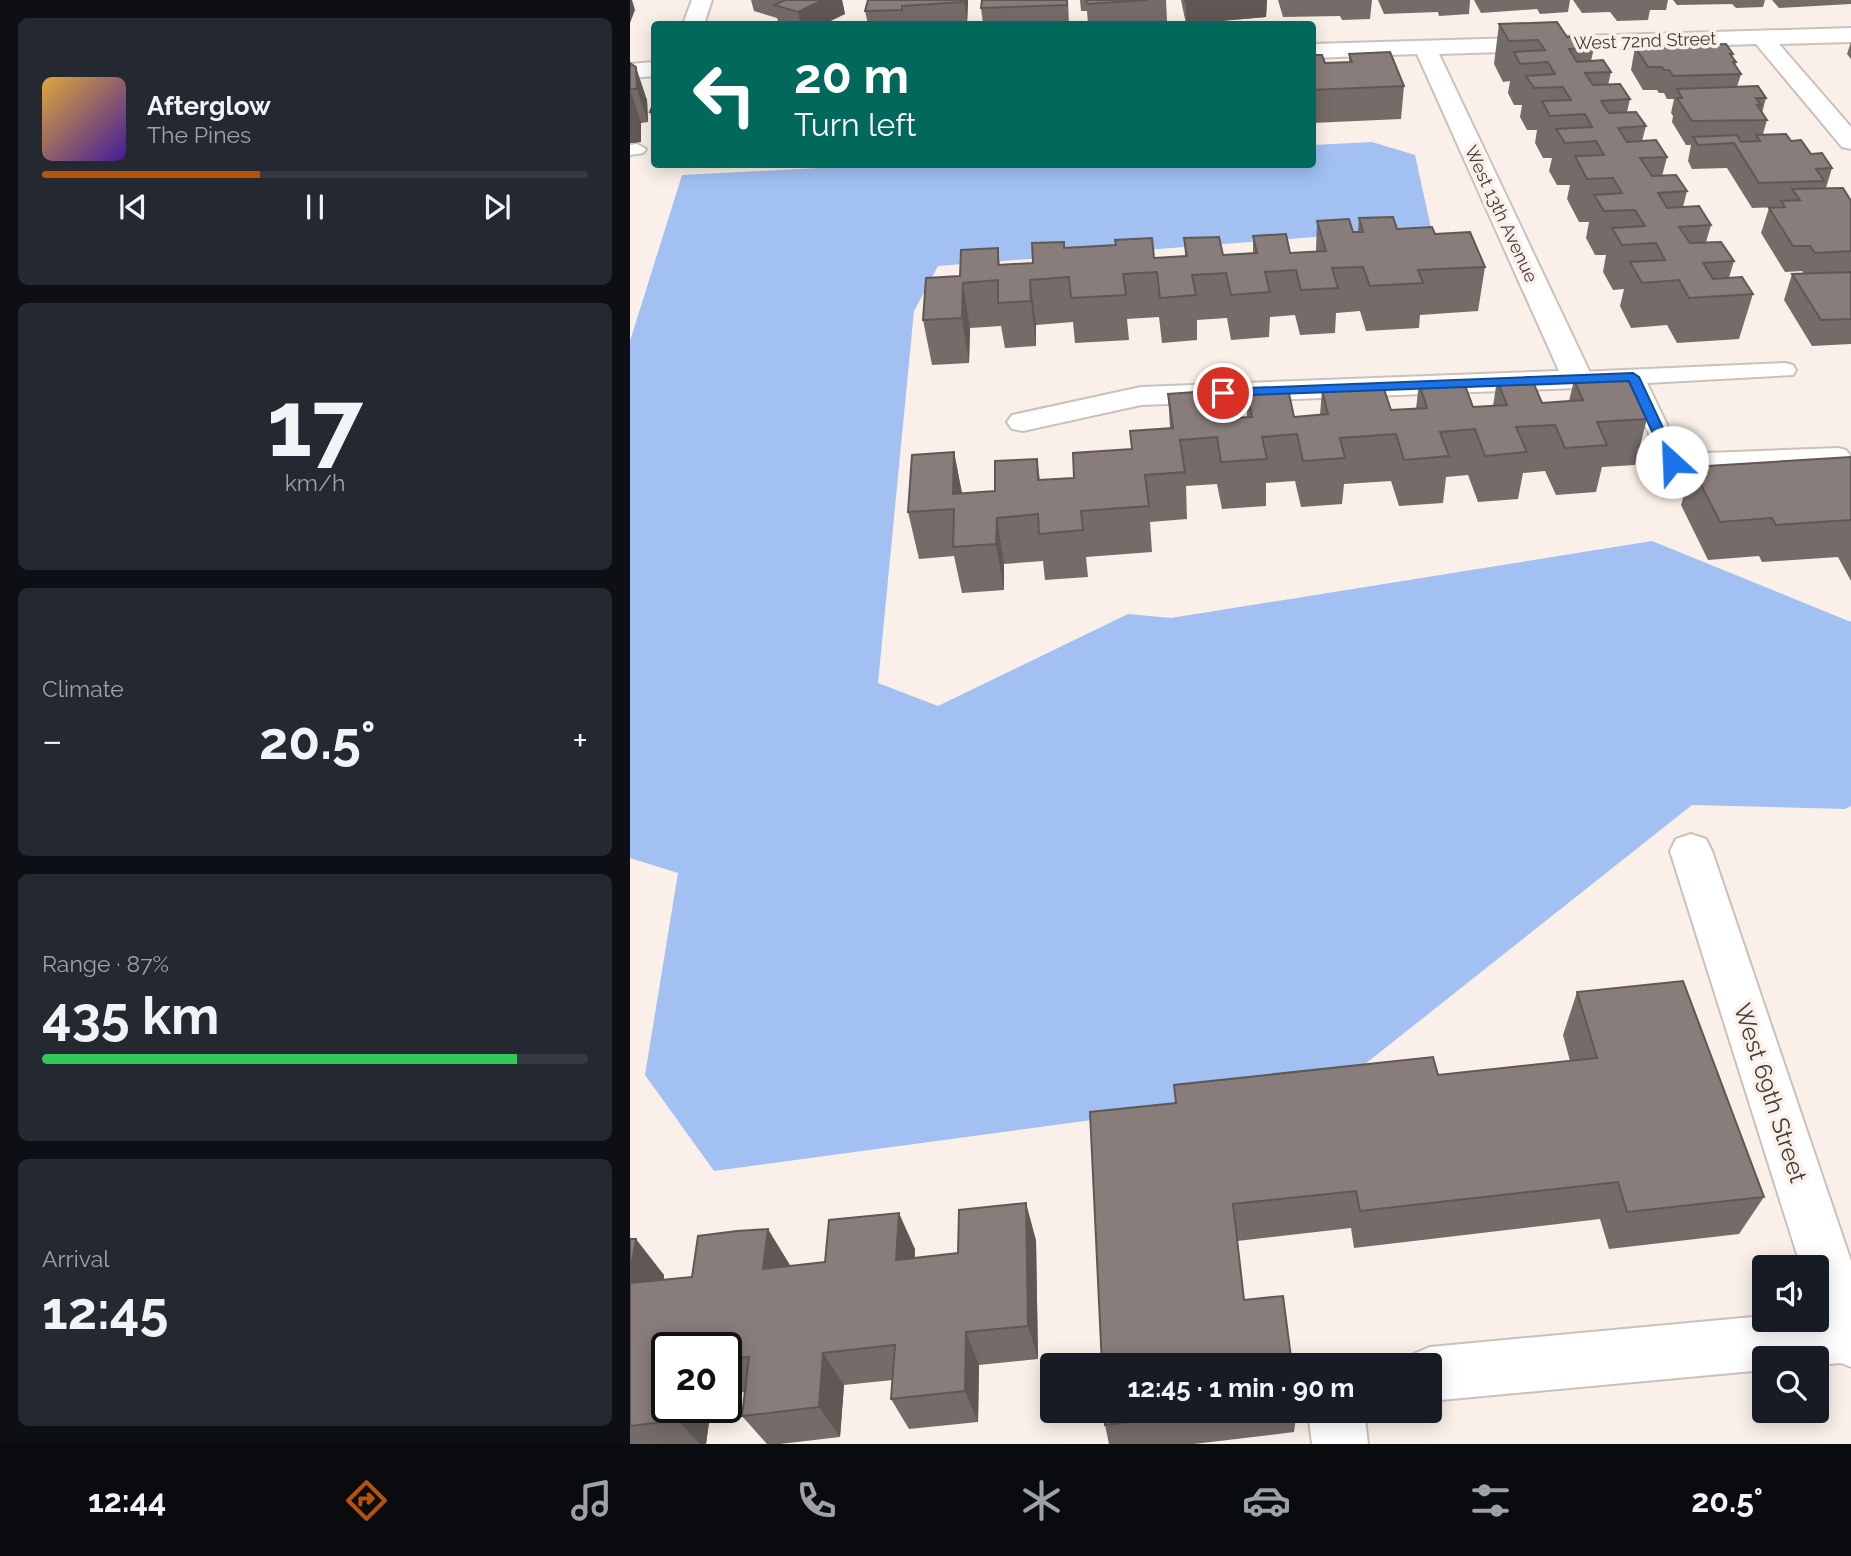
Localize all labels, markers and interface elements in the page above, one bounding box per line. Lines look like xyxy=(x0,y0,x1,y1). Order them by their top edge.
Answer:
street label: West 72nd Street xyxy=(1573,28,1717,53)
text: 20 m xyxy=(794,47,909,104)
icon: left xyxy=(679,49,770,140)
text: Afterglow xyxy=(147,91,271,121)
text: Turn left xyxy=(794,106,916,143)
text: The Pines xyxy=(147,121,251,148)
street label: West 13th Avenue xyxy=(1461,142,1543,286)
icon: previous xyxy=(114,188,152,226)
icon: pause xyxy=(296,188,334,226)
icon: next xyxy=(478,188,516,226)
pin xyxy=(1193,363,1253,423)
text: 17 xyxy=(267,370,363,477)
icon: arrive xyxy=(1204,374,1242,412)
position arrow xyxy=(1635,425,1709,499)
text: km/h xyxy=(285,469,345,496)
text: Climate xyxy=(42,675,124,702)
text: 20.5° xyxy=(259,710,376,771)
text: − xyxy=(42,718,62,763)
text: + xyxy=(572,718,588,763)
text: Range · 87% xyxy=(42,950,169,977)
text: 435 km xyxy=(42,985,219,1046)
street label: West 69th Street xyxy=(1728,1000,1813,1186)
text: Arrival xyxy=(42,1245,109,1272)
map controls xyxy=(1752,1255,1829,1423)
button: sound xyxy=(1752,1255,1829,1332)
text: 12:45 xyxy=(42,1280,168,1341)
speed limit sign: 20 xyxy=(651,1332,742,1423)
button: search xyxy=(1752,1346,1829,1423)
text: 12:45 · 1 min · 90 m xyxy=(1127,1373,1355,1403)
icon: directions xyxy=(342,1476,391,1525)
icon: music xyxy=(567,1476,616,1525)
icon: phone xyxy=(792,1476,841,1525)
icon: climate xyxy=(1017,1476,1066,1525)
icon: car xyxy=(1242,1476,1291,1525)
icon: filters xyxy=(1466,1476,1515,1525)
text: 12:44 xyxy=(88,1482,166,1519)
text: 20.5° xyxy=(1691,1482,1763,1519)

